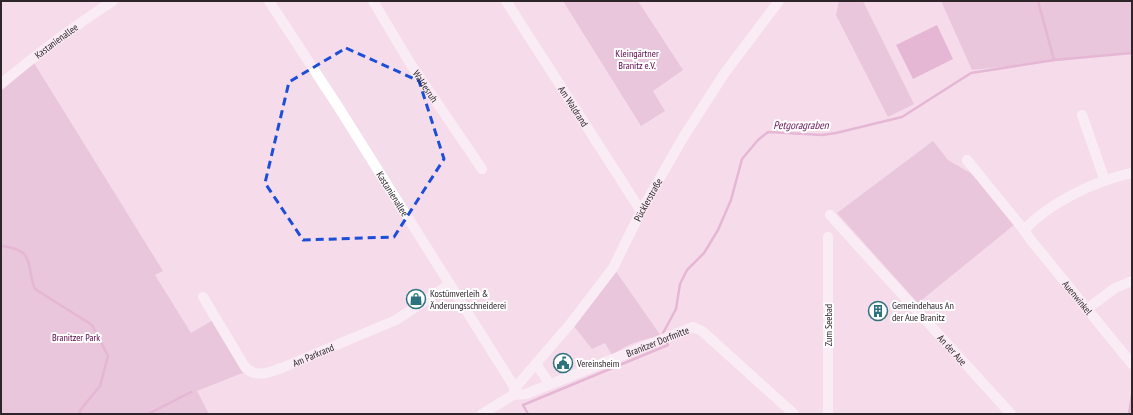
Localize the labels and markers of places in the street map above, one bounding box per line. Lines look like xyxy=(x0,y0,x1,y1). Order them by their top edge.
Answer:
place label: Kostümverleih & Änderungsschneiderei xyxy=(430,287,506,312)
shop icon: Kostümverleih & Änderungsschneiderei xyxy=(405,288,427,310)
place label: Gemeindehaus An der Aue Branitz xyxy=(892,299,954,324)
building icon: Gemeindehaus An der Aue Branitz xyxy=(867,300,889,322)
public building icon: Vereinsheim xyxy=(552,352,574,374)
place label: Vereinsheim xyxy=(576,357,619,370)

